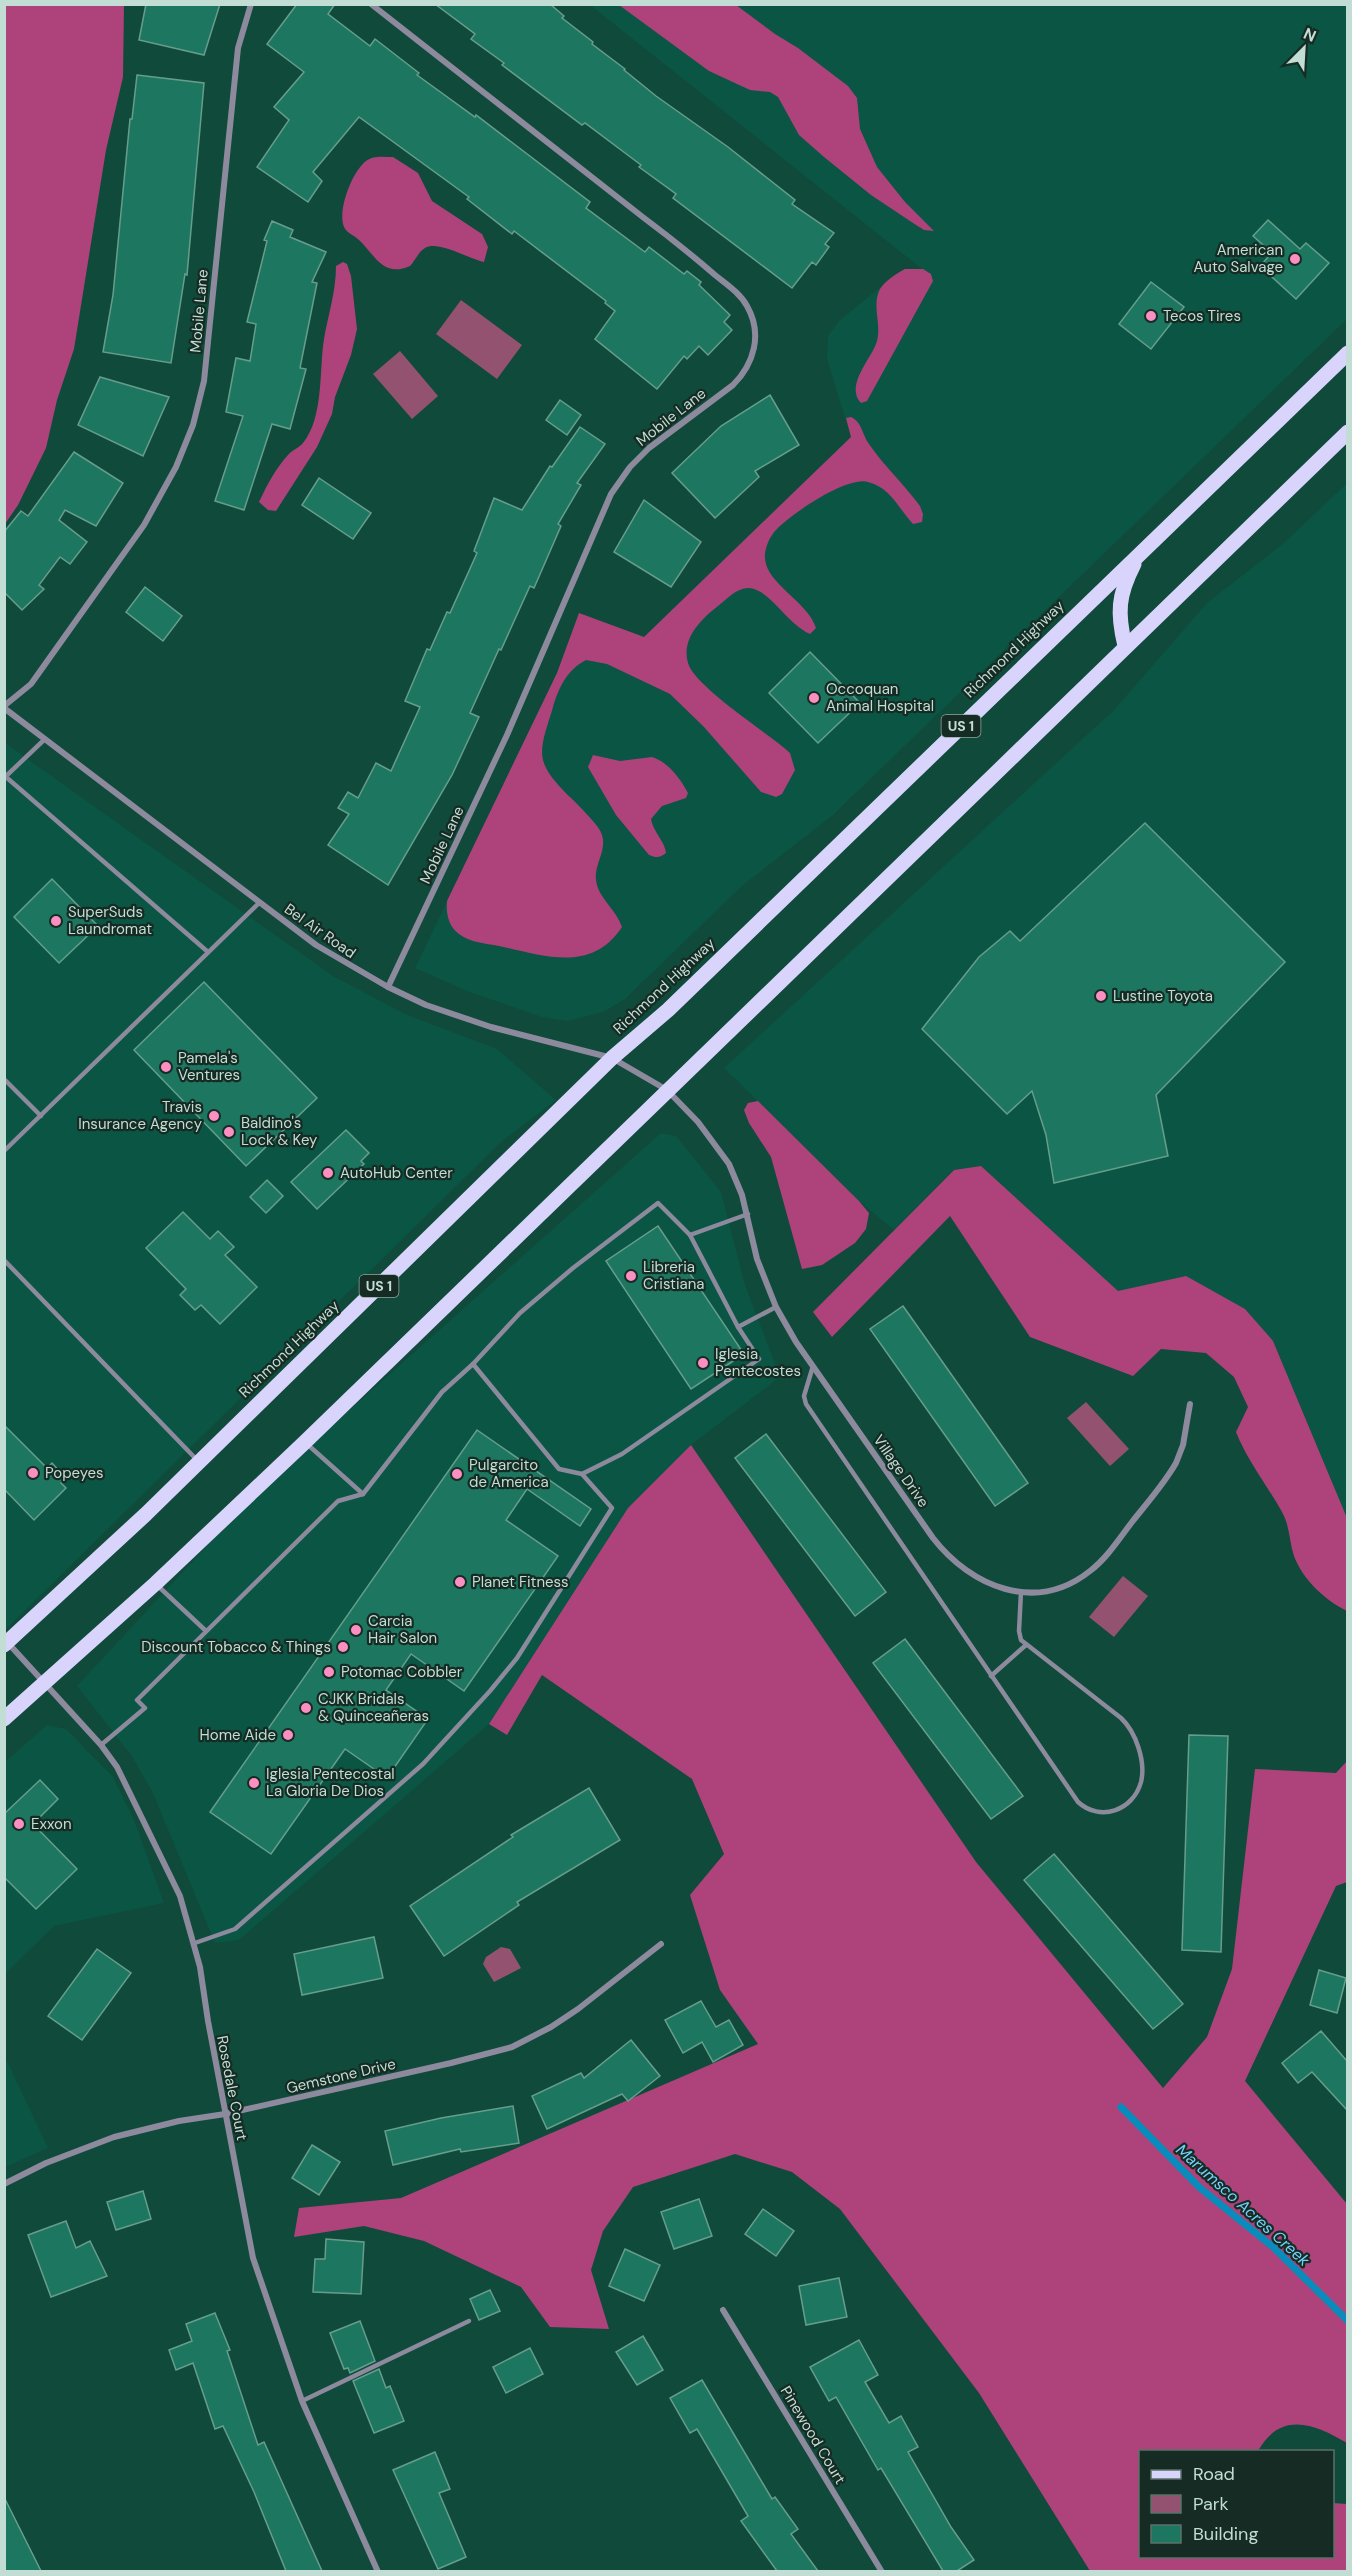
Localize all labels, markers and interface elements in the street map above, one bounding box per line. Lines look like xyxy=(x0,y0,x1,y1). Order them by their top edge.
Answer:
north arrow xyxy=(1274,18,1334,78)
text: N xyxy=(1300,23,1319,47)
place label: American Auto Salvage xyxy=(1194,240,1283,277)
marker: American Auto Salvage xyxy=(1288,252,1302,266)
street label: Mobile Lane xyxy=(185,269,213,353)
place label: Tecos Tires xyxy=(1163,306,1241,326)
marker: Tecos Tires xyxy=(1144,309,1158,323)
street label: Mobile Lane xyxy=(632,383,710,451)
street label: Richmond Highway xyxy=(959,595,1069,702)
place label: Occoquan Animal Hospital xyxy=(826,679,934,716)
marker: Occoquan Animal Hospital xyxy=(807,691,821,705)
road number: US 1 xyxy=(942,715,980,737)
street label: Mobile Lane xyxy=(415,803,469,887)
street label: Bel Air Road xyxy=(280,899,360,963)
place label: SuperSuds Laundromat xyxy=(68,902,152,939)
marker: SuperSuds Laundromat xyxy=(49,914,63,928)
street label: Richmond Highway xyxy=(609,933,720,1038)
place label: Lustine Toyota xyxy=(1113,986,1213,1006)
marker: Lustine Toyota xyxy=(1094,989,1108,1003)
place label: Pamela's Ventures xyxy=(178,1048,240,1085)
marker: Pamela's Ventures xyxy=(159,1060,173,1074)
place label: Travis Insurance Agency xyxy=(78,1097,203,1134)
marker: Travis Insurance Agency xyxy=(207,1109,221,1123)
place label: Baldino's Lock & Key xyxy=(241,1113,318,1150)
marker: Baldino's Lock & Key xyxy=(222,1125,236,1139)
place label: AutoHub Center xyxy=(340,1163,453,1183)
marker: AutoHub Center xyxy=(321,1166,335,1180)
place label: Libreria Cristiana xyxy=(643,1257,705,1294)
marker: Libreria Cristiana xyxy=(624,1269,638,1283)
road number: US 1 xyxy=(360,1275,398,1297)
street label: Richmond Highway xyxy=(234,1295,344,1402)
place label: Iglesia Pentecostes xyxy=(715,1344,801,1381)
marker: Iglesia Pentecostes xyxy=(696,1356,710,1370)
street label: Village Drive xyxy=(869,1431,933,1511)
place label: Pulgarcito de America xyxy=(469,1455,549,1492)
place label: Popeyes xyxy=(45,1463,103,1483)
marker: Popeyes xyxy=(26,1466,40,1480)
marker: Pulgarcito de America xyxy=(450,1467,464,1481)
place label: Planet Fitness xyxy=(472,1572,569,1592)
marker: Planet Fitness xyxy=(453,1575,467,1589)
place label: Carcia Hair Salon xyxy=(368,1611,437,1648)
marker: Carcia Hair Salon xyxy=(349,1623,363,1637)
place label: Discount Tobacco & Things xyxy=(141,1637,331,1657)
marker: Discount Tobacco & Things xyxy=(336,1640,350,1654)
place label: Potomac Cobbler xyxy=(341,1662,463,1682)
marker: Potomac Cobbler xyxy=(322,1665,336,1679)
place label: CJKK Bridals & Quinceañeras xyxy=(318,1689,429,1726)
marker: CJKK Bridals & Quinceañeras xyxy=(299,1701,313,1715)
place label: Home Aide xyxy=(200,1725,276,1745)
marker: Home Aide xyxy=(281,1728,295,1742)
place label: Iglesia Pentecostal La Gloria De Dios xyxy=(266,1764,395,1801)
marker: Iglesia Pentecostal La Gloria De Dios xyxy=(247,1776,261,1790)
place label: Exxon xyxy=(31,1814,72,1834)
marker: Exxon xyxy=(12,1817,26,1831)
street label: Rosedale Court xyxy=(212,2034,252,2142)
street label: Gemstone Drive xyxy=(284,2054,398,2098)
water label: Marumsco Acres Creek xyxy=(1172,2139,1315,2271)
street label: Pinewood Court xyxy=(776,2382,850,2488)
legend xyxy=(1139,2450,1334,2558)
text: Road xyxy=(1193,2462,1235,2486)
text: Park xyxy=(1193,2492,1229,2516)
text: Building xyxy=(1193,2522,1258,2546)

